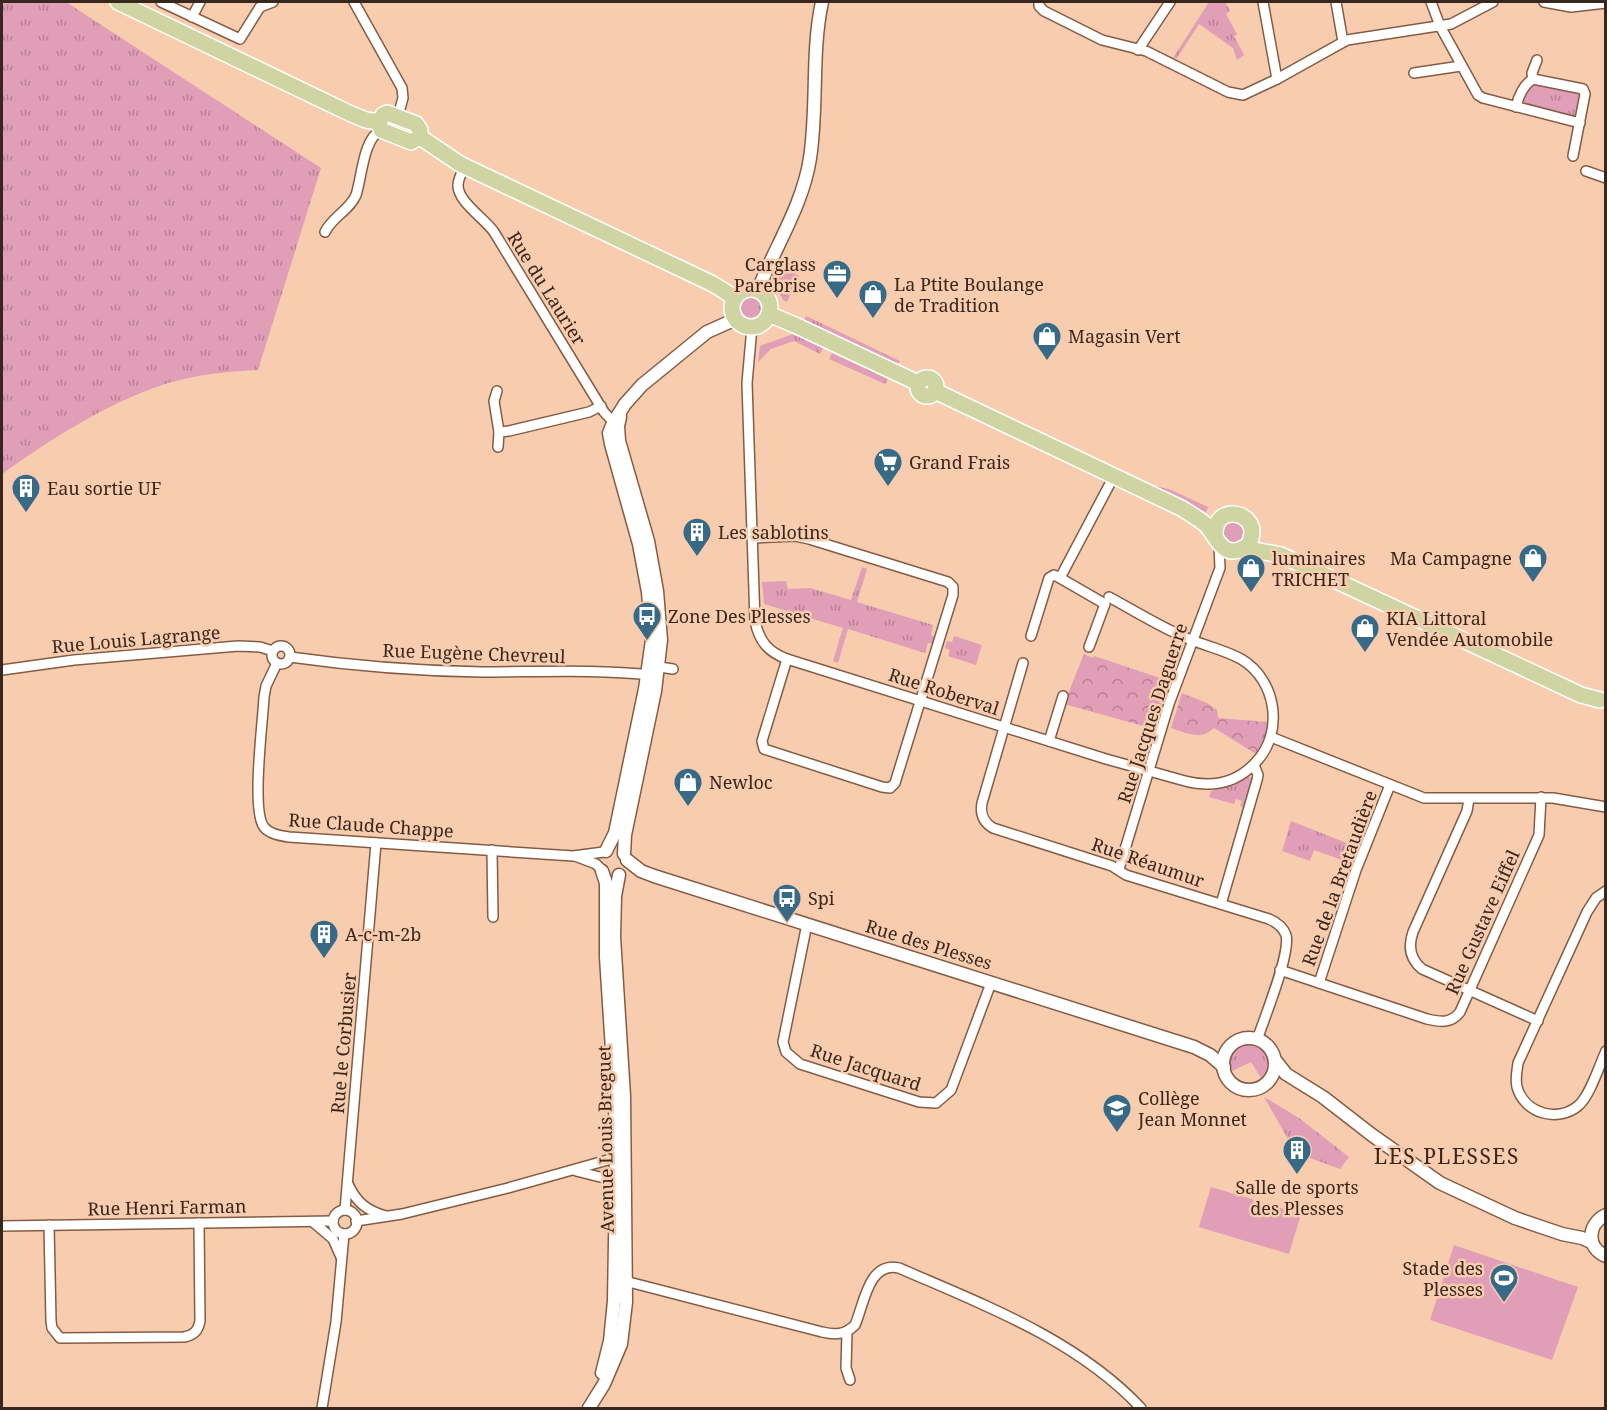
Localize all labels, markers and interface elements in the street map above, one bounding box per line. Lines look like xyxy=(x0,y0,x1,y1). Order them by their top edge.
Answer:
street label: Rue du Laurier xyxy=(502,227,592,350)
place label: Carglass Parebrise xyxy=(734,252,816,297)
office icon: Carglass Parebrise xyxy=(821,258,853,300)
place label: La Ptite Boulange de Tradition xyxy=(894,272,1044,317)
shop icon: La Ptite Boulange de Tradition xyxy=(857,278,889,320)
shop icon: Magasin Vert xyxy=(1031,320,1063,362)
place label: Magasin Vert xyxy=(1068,324,1181,348)
supermarket icon: Grand Frais xyxy=(872,446,904,488)
place label: Grand Frais xyxy=(909,450,1010,474)
building icon: Eau sortie UF xyxy=(10,472,42,514)
place label: Eau sortie UF xyxy=(47,476,161,500)
building icon: Les sablotins xyxy=(681,516,713,558)
place label: Les sablotins xyxy=(718,520,829,544)
shop icon: Ma Campagne xyxy=(1517,542,1549,584)
place label: luminaires TRICHET xyxy=(1272,546,1366,591)
place label: Ma Campagne xyxy=(1390,546,1512,570)
shop icon: luminaires TRICHET xyxy=(1235,552,1267,594)
bus stop icon: Zone Des Plesses xyxy=(631,600,663,642)
place label: Zone Des Plesses xyxy=(668,604,811,628)
place label: KIA Littoral Vendée Automobile xyxy=(1386,606,1553,651)
shop icon: KIA Littoral Vendée Automobile xyxy=(1349,612,1381,654)
street label: Rue Louis Lagrange xyxy=(51,620,221,658)
street label: Rue Jacques Daguerre xyxy=(1111,620,1193,806)
street label: Rue Eugène Chevreul xyxy=(382,638,566,668)
street label: Rue Roberval xyxy=(886,662,1003,720)
shop icon: Newloc xyxy=(672,766,704,808)
place label: Newloc xyxy=(709,770,773,794)
street label: Rue de la Bretaudière xyxy=(1296,787,1382,969)
street label: Rue Claude Chappe xyxy=(288,807,454,843)
street label: Rue Réaumur xyxy=(1089,832,1208,893)
street label: Rue Gustave Eiffel xyxy=(1439,845,1525,998)
bus stop icon: Spi xyxy=(771,882,803,924)
place label: Spi xyxy=(808,886,835,910)
street label: Rue des Plesses xyxy=(863,913,995,975)
building icon: A-c-m-2b xyxy=(308,918,340,960)
place label: A-c-m-2b xyxy=(345,922,421,946)
street label: Rue le Corbusier xyxy=(325,971,361,1115)
street label: Rue Jacquard xyxy=(808,1038,924,1096)
street label: Avenue Louis Breguet xyxy=(591,1045,619,1233)
place label: Collège Jean Monnet xyxy=(1137,1086,1247,1131)
school or university icon: Collège Jean Monnet xyxy=(1101,1092,1133,1134)
building icon: Salle de sports des Plesses xyxy=(1281,1134,1313,1176)
district label: LES PLESSES xyxy=(1374,1142,1520,1170)
place label: Salle de sports des Plesses xyxy=(1235,1175,1359,1220)
street label: Rue Henri Farman xyxy=(87,1194,247,1220)
place label: Stade des Plesses xyxy=(1403,1256,1483,1301)
sports icon: Stade des Plesses xyxy=(1488,1262,1520,1304)

